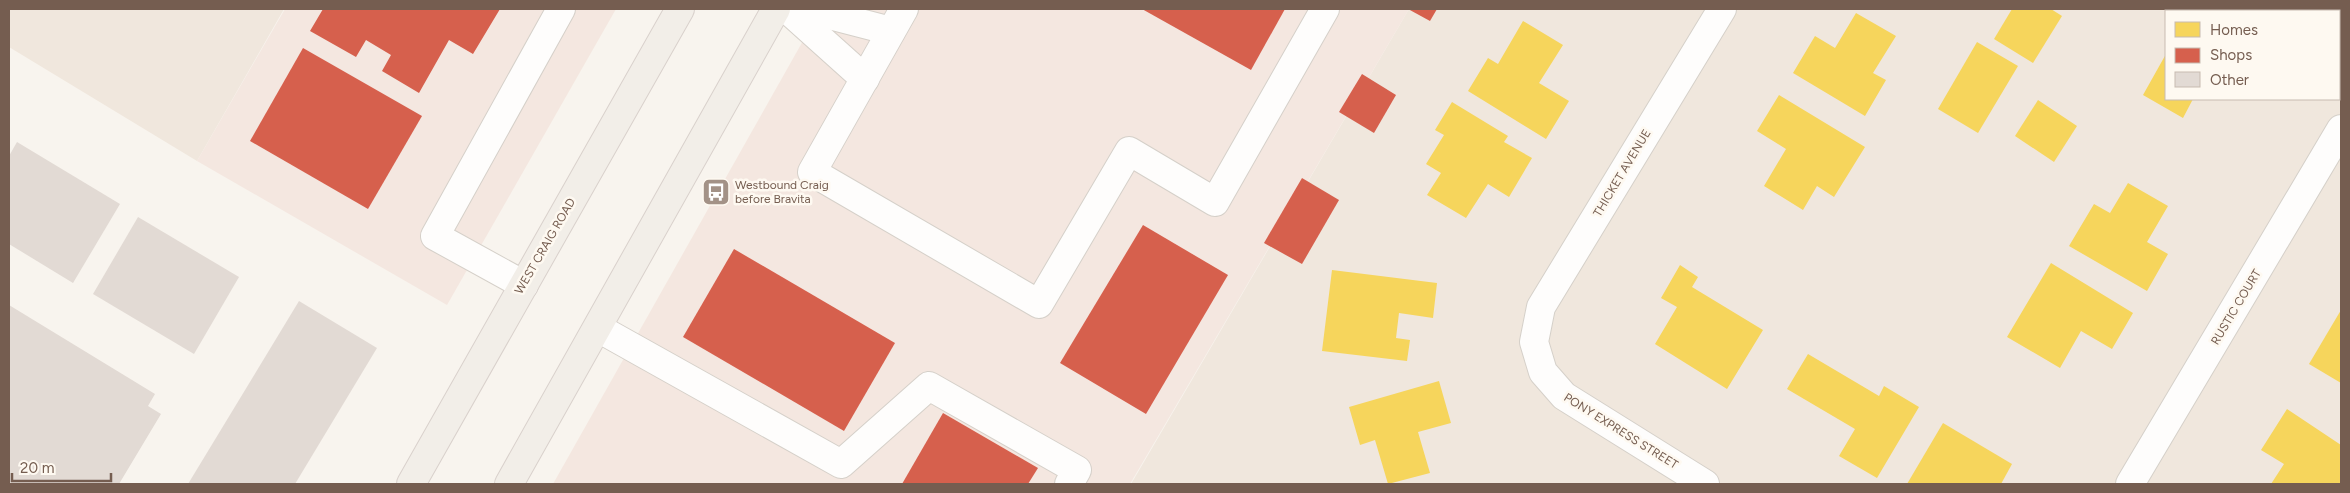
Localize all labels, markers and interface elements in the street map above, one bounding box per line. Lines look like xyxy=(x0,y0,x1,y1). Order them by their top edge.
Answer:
legend xyxy=(2165,10,2340,100)
text: Homes xyxy=(2210,21,2258,39)
text: Shops xyxy=(2210,46,2252,64)
text: Other xyxy=(2210,71,2249,89)
street label: THICKET AVENUE xyxy=(1590,127,1654,219)
bus stop icon: Westbound Craig before Bravita xyxy=(701,177,731,207)
place label: Westbound Craig before Bravita xyxy=(735,178,829,206)
street label: WEST CRAIG ROAD xyxy=(512,196,578,296)
street label: RUSTIC COURT xyxy=(2208,266,2264,347)
street label: PONY EXPRESS STREET xyxy=(1561,390,1681,472)
scale bar xyxy=(12,450,111,482)
text: 20 m xyxy=(20,459,54,477)

